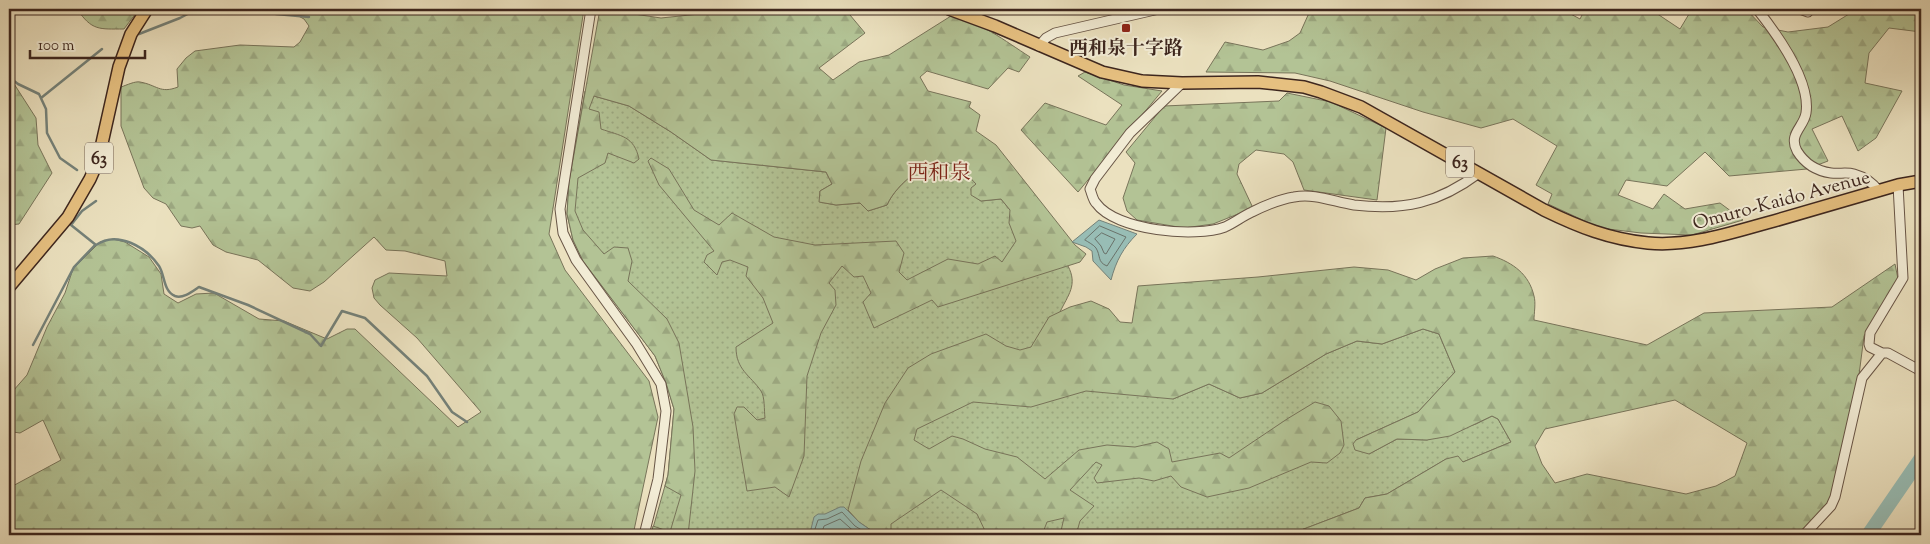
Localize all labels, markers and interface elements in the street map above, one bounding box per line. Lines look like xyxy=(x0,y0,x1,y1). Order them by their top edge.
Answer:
marker: 西和泉十字路 xyxy=(1120,22,1132,34)
scale bar xyxy=(30,28,145,60)
text: 100 m xyxy=(38,36,75,57)
place label: 西和泉十字路 xyxy=(1069,36,1183,63)
road number: 63 xyxy=(85,142,113,174)
road number: 63 xyxy=(1446,146,1474,178)
district label: 西和泉 xyxy=(908,159,971,189)
street label: Omuro-Kaido Avenue xyxy=(1690,165,1874,238)

